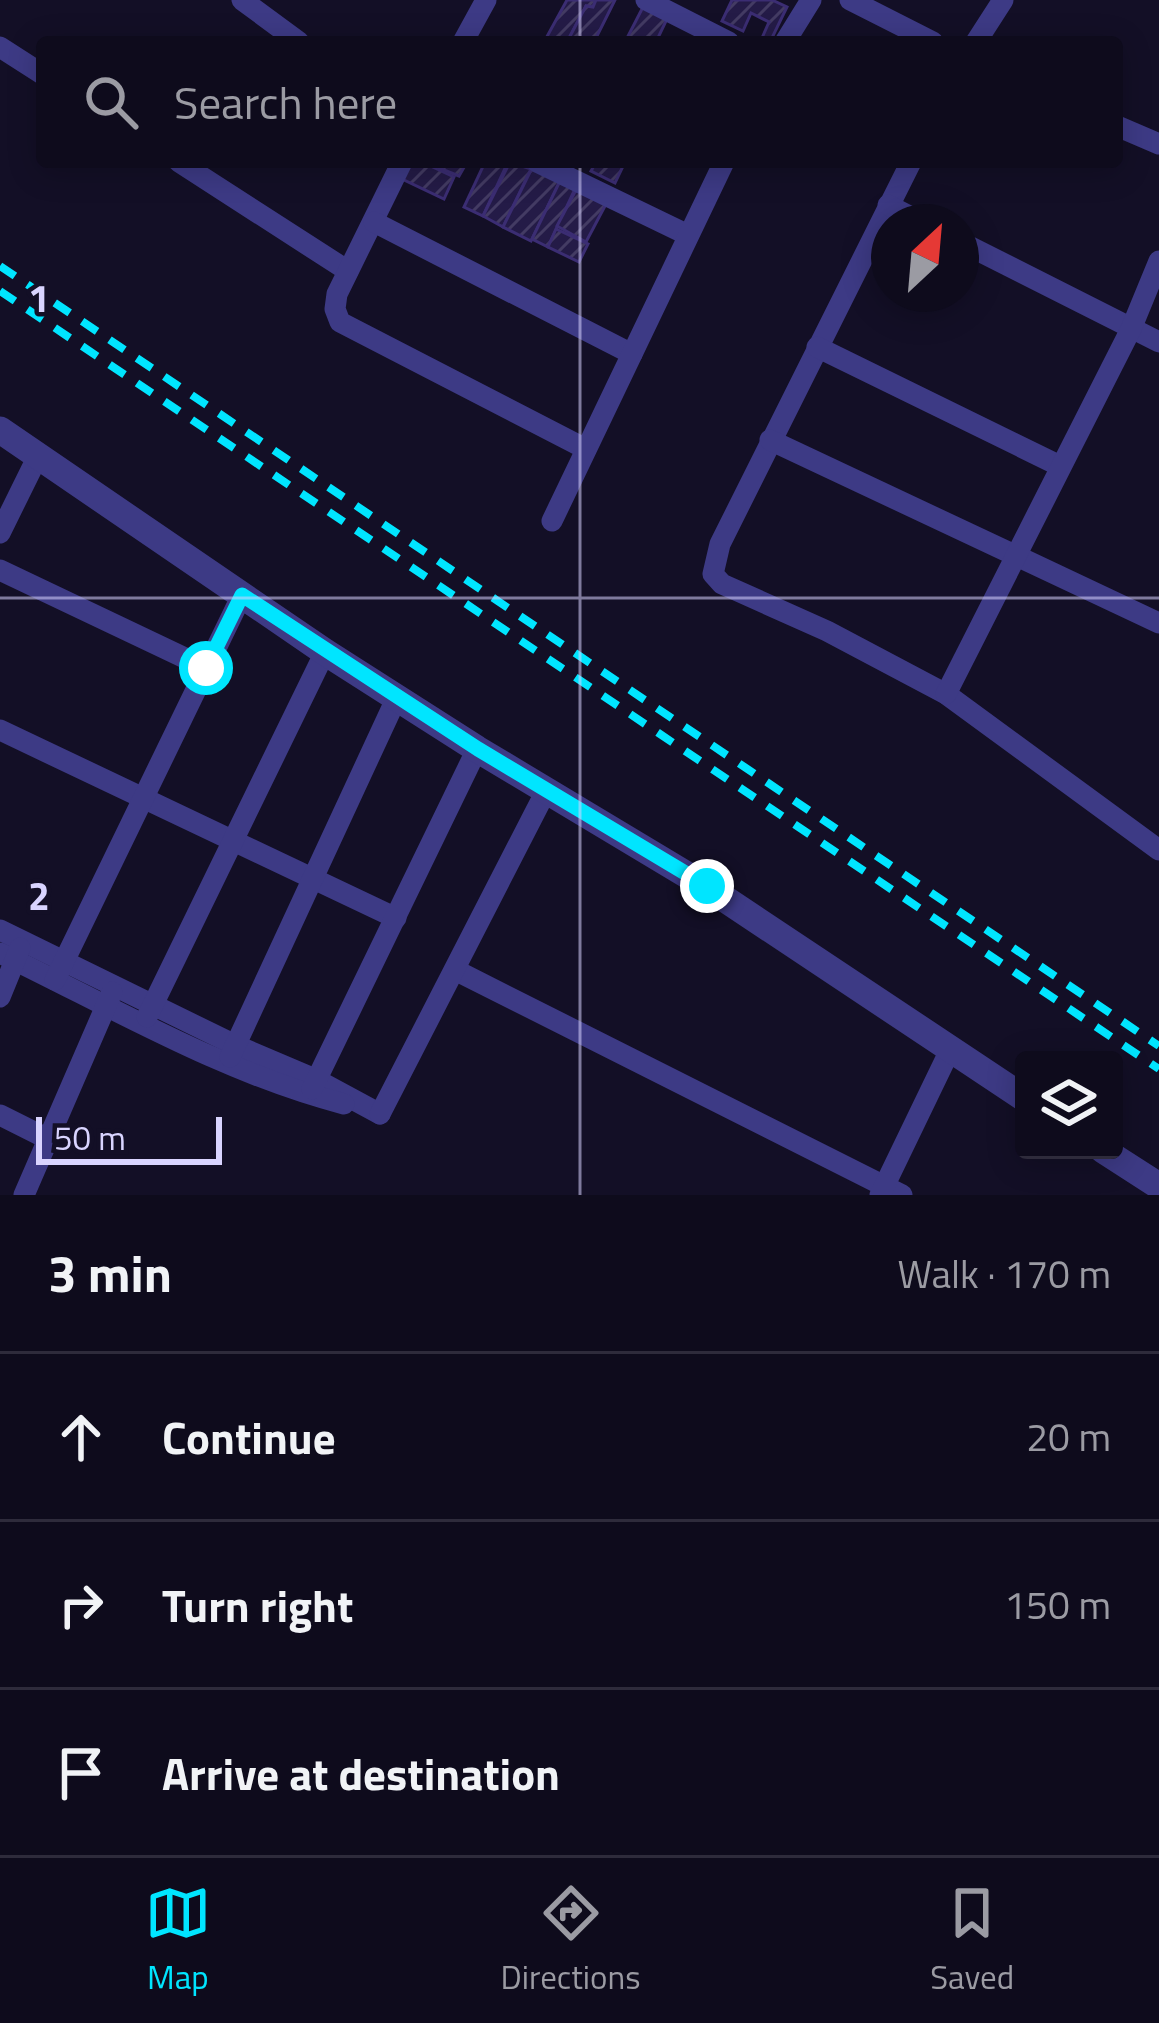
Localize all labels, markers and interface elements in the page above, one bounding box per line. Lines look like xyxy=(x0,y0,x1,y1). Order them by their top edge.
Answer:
search box xyxy=(36,36,1123,168)
text: Search here xyxy=(174,68,397,136)
icon: search xyxy=(78,69,144,135)
north arrow xyxy=(871,204,979,312)
text: 1 xyxy=(28,268,50,327)
route start xyxy=(179,641,233,695)
route end xyxy=(680,859,734,913)
text: 2 xyxy=(28,866,50,925)
map controls xyxy=(1015,1051,1123,1159)
button: layers xyxy=(1015,1051,1123,1159)
scale bar xyxy=(36,1111,222,1164)
text: 50 m xyxy=(54,1113,126,1163)
text: 3 min xyxy=(48,1234,172,1312)
text: Walk · 170 m xyxy=(897,1244,1111,1303)
text: Continue xyxy=(162,1403,336,1471)
icon: ahead xyxy=(48,1404,114,1470)
text: 20 m xyxy=(1026,1407,1111,1466)
text: Turn right xyxy=(162,1571,353,1639)
icon: right xyxy=(48,1572,114,1638)
text: 150 m xyxy=(1004,1575,1111,1634)
text: Arrive at destination xyxy=(162,1739,560,1807)
icon: arrive xyxy=(48,1740,114,1806)
tab: Map xyxy=(145,1880,211,2002)
tab: Directions xyxy=(501,1880,640,2002)
tab: Saved xyxy=(930,1880,1014,2002)

